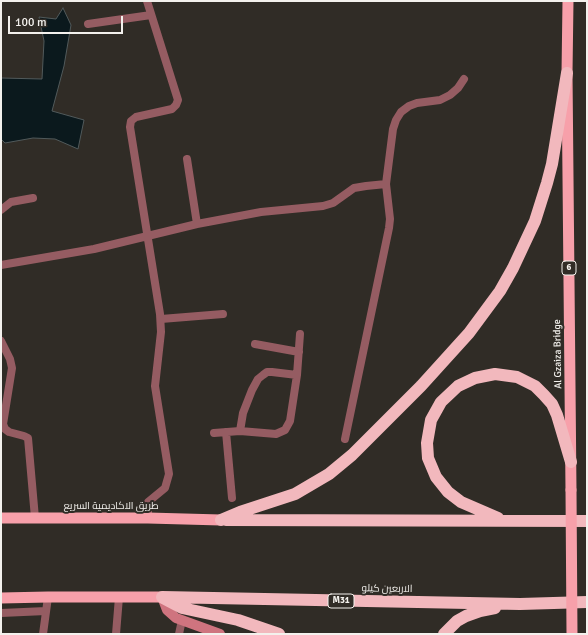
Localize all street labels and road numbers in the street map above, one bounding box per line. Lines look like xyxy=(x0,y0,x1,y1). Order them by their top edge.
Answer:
road number: 6 xyxy=(562,261,576,275)
street label: Al Gzaiza Bridge xyxy=(551,319,565,389)
street label: طريق الاكاديمية السريع xyxy=(63,500,159,512)
street label: الاربعين كيلو xyxy=(361,583,413,595)
road number: M31 xyxy=(328,594,354,608)

